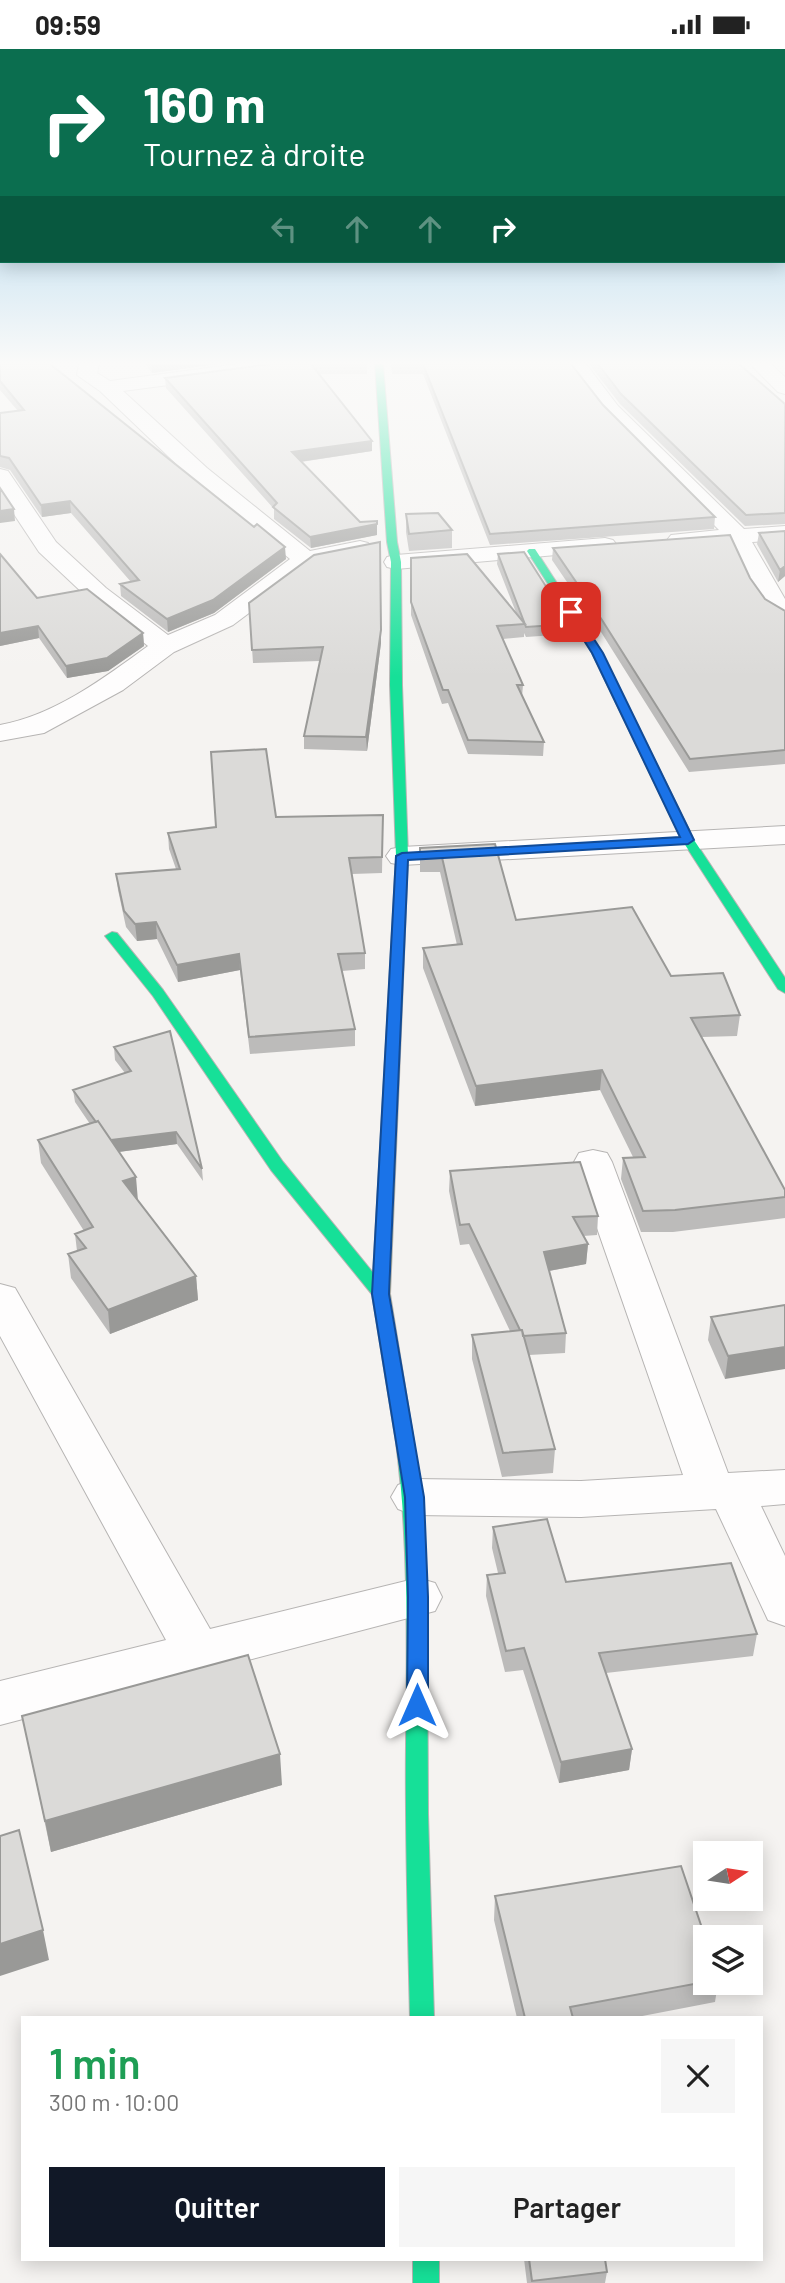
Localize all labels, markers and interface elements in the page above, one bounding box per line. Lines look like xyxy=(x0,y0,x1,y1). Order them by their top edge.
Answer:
text: 09:59 xyxy=(35,9,101,40)
text: 160 m xyxy=(143,74,265,133)
icon: right xyxy=(28,77,119,168)
text: Tournez à droite xyxy=(143,134,365,172)
icon: left xyxy=(265,210,303,248)
icon: ahead xyxy=(338,210,376,248)
icon: ahead xyxy=(411,210,449,248)
icon: right xyxy=(484,210,522,248)
pin xyxy=(541,582,601,642)
icon: arrive xyxy=(552,593,590,631)
position arrow xyxy=(380,1668,454,1742)
north arrow xyxy=(693,1841,763,1911)
map controls xyxy=(693,1841,763,1995)
button: layers xyxy=(693,1925,763,1995)
text: 1 min xyxy=(49,2037,141,2087)
button: close xyxy=(661,2039,735,2113)
text: 300 m · 10:00 xyxy=(49,2088,179,2116)
button: Quitter xyxy=(49,2167,385,2247)
button: Partager xyxy=(399,2167,735,2247)

